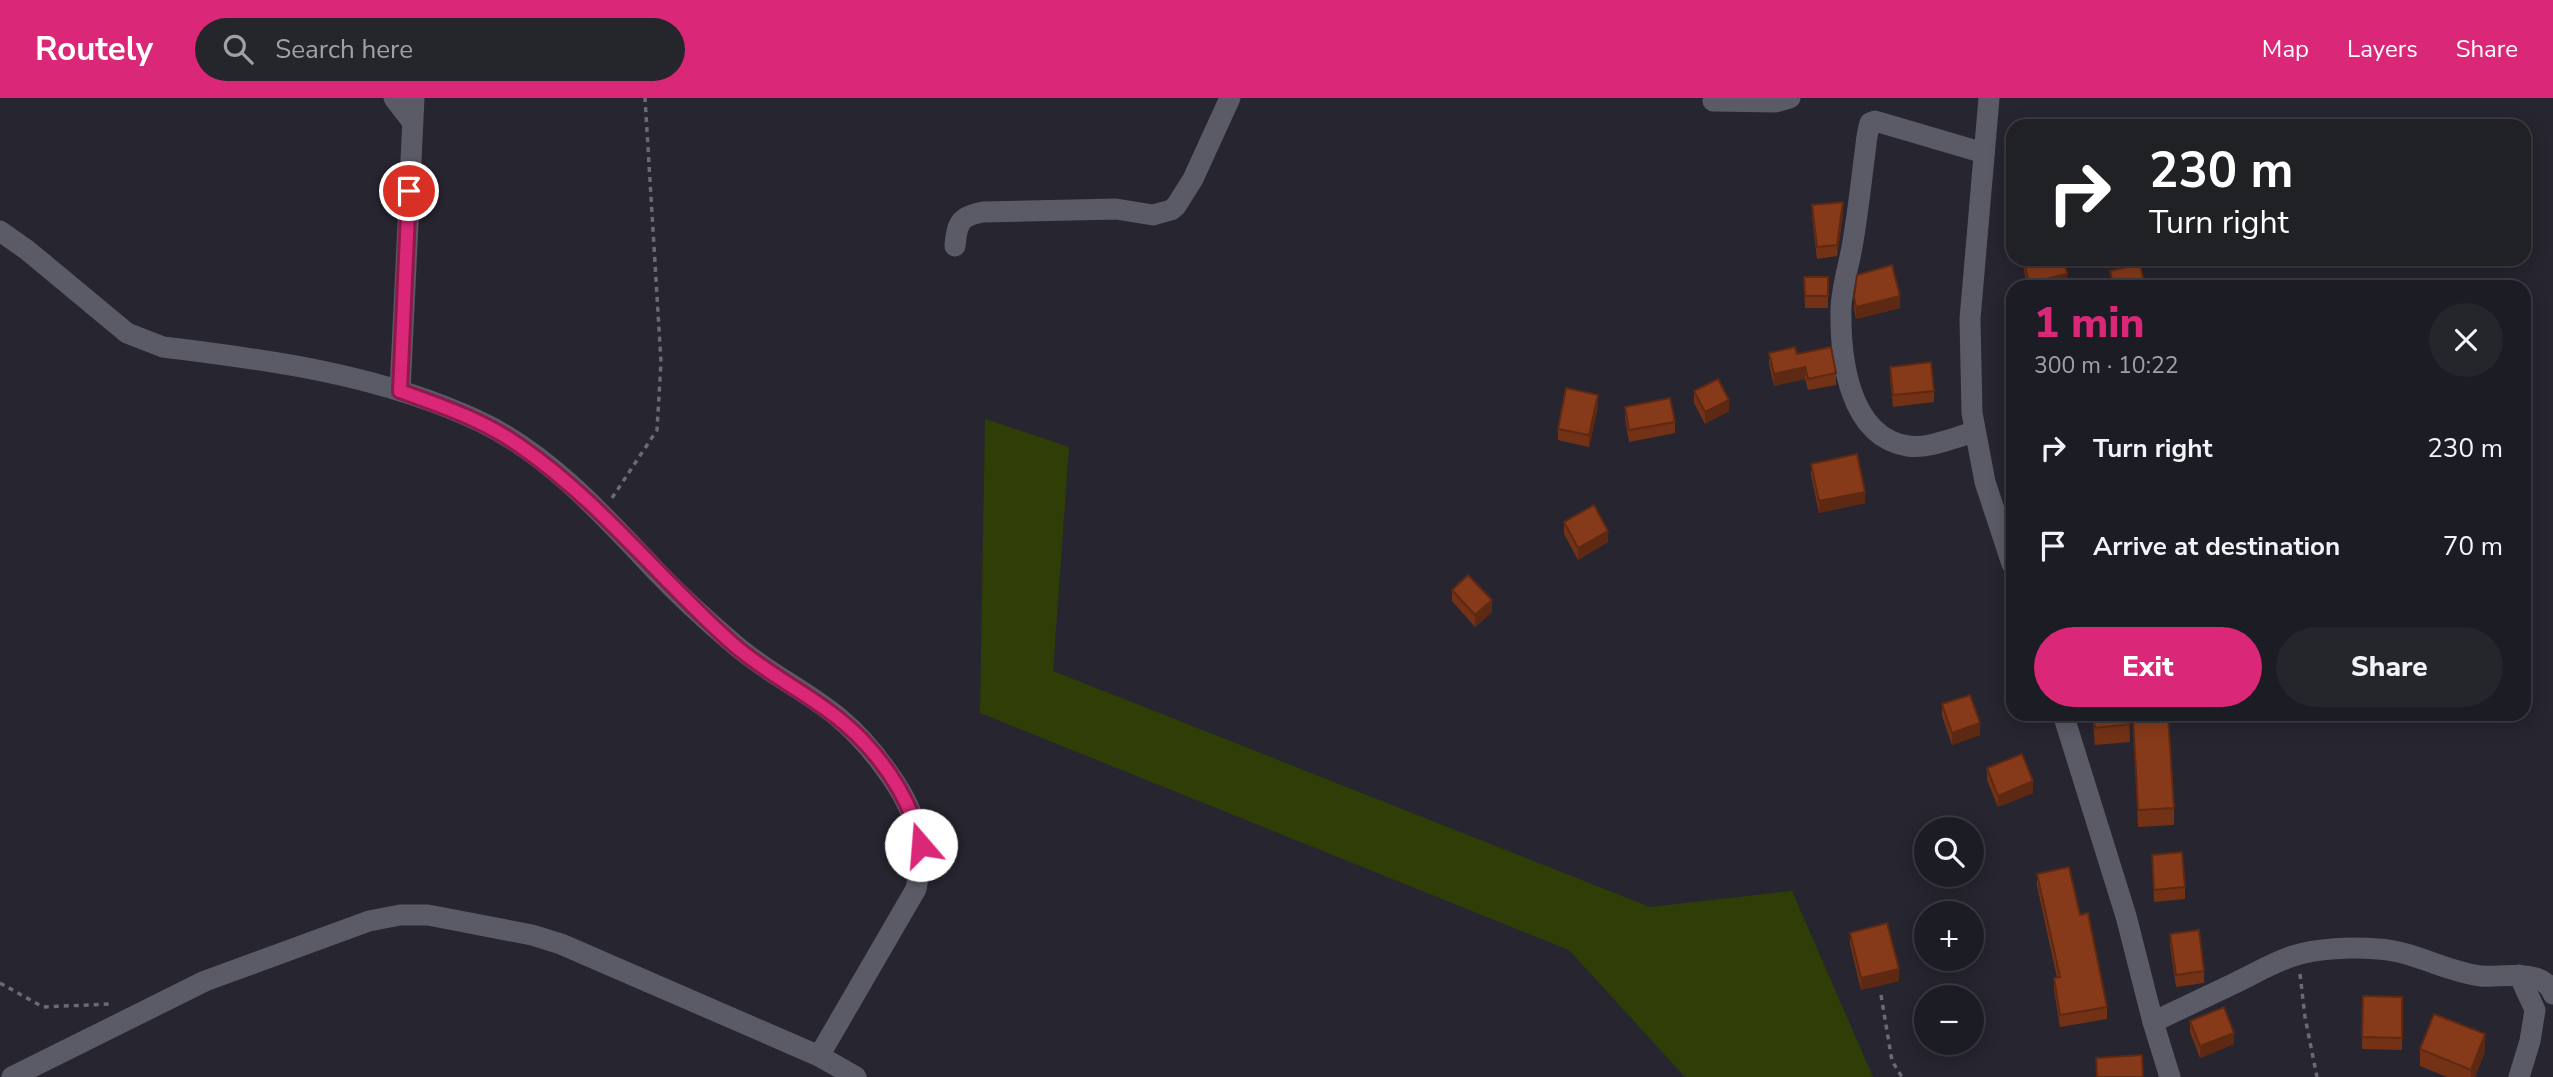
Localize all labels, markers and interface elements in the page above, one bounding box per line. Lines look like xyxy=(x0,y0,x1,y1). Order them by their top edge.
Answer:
search box xyxy=(195,18,685,81)
text: Routely xyxy=(35,27,153,72)
icon: search xyxy=(219,30,257,68)
text: Search here xyxy=(275,32,413,67)
text: Map xyxy=(2262,33,2309,65)
text: Layers xyxy=(2347,33,2418,65)
text: Share xyxy=(2456,33,2518,65)
text: 230 m xyxy=(2149,137,2293,204)
icon: right xyxy=(2034,147,2125,238)
pin xyxy=(379,161,439,221)
icon: arrive xyxy=(390,172,428,210)
text: Turn right xyxy=(2149,201,2289,244)
text: 1 min xyxy=(2034,295,2144,352)
button: close xyxy=(2429,303,2503,377)
text: 300 m · 10:22 xyxy=(2034,350,2179,381)
icon: right xyxy=(2034,429,2072,467)
text: Turn right xyxy=(2093,431,2212,466)
text: 230 m xyxy=(2427,431,2503,466)
icon: arrive xyxy=(2034,527,2072,565)
text: Arrive at destination xyxy=(2093,529,2340,564)
text: 70 m xyxy=(2443,529,2503,564)
button: Exit xyxy=(2034,627,2262,707)
button: Share xyxy=(2276,627,2503,707)
position arrow xyxy=(884,808,958,882)
map controls xyxy=(1914,817,1984,1055)
button: search xyxy=(1914,817,1984,887)
button: + xyxy=(1914,901,1984,971)
button: − xyxy=(1914,985,1984,1055)

